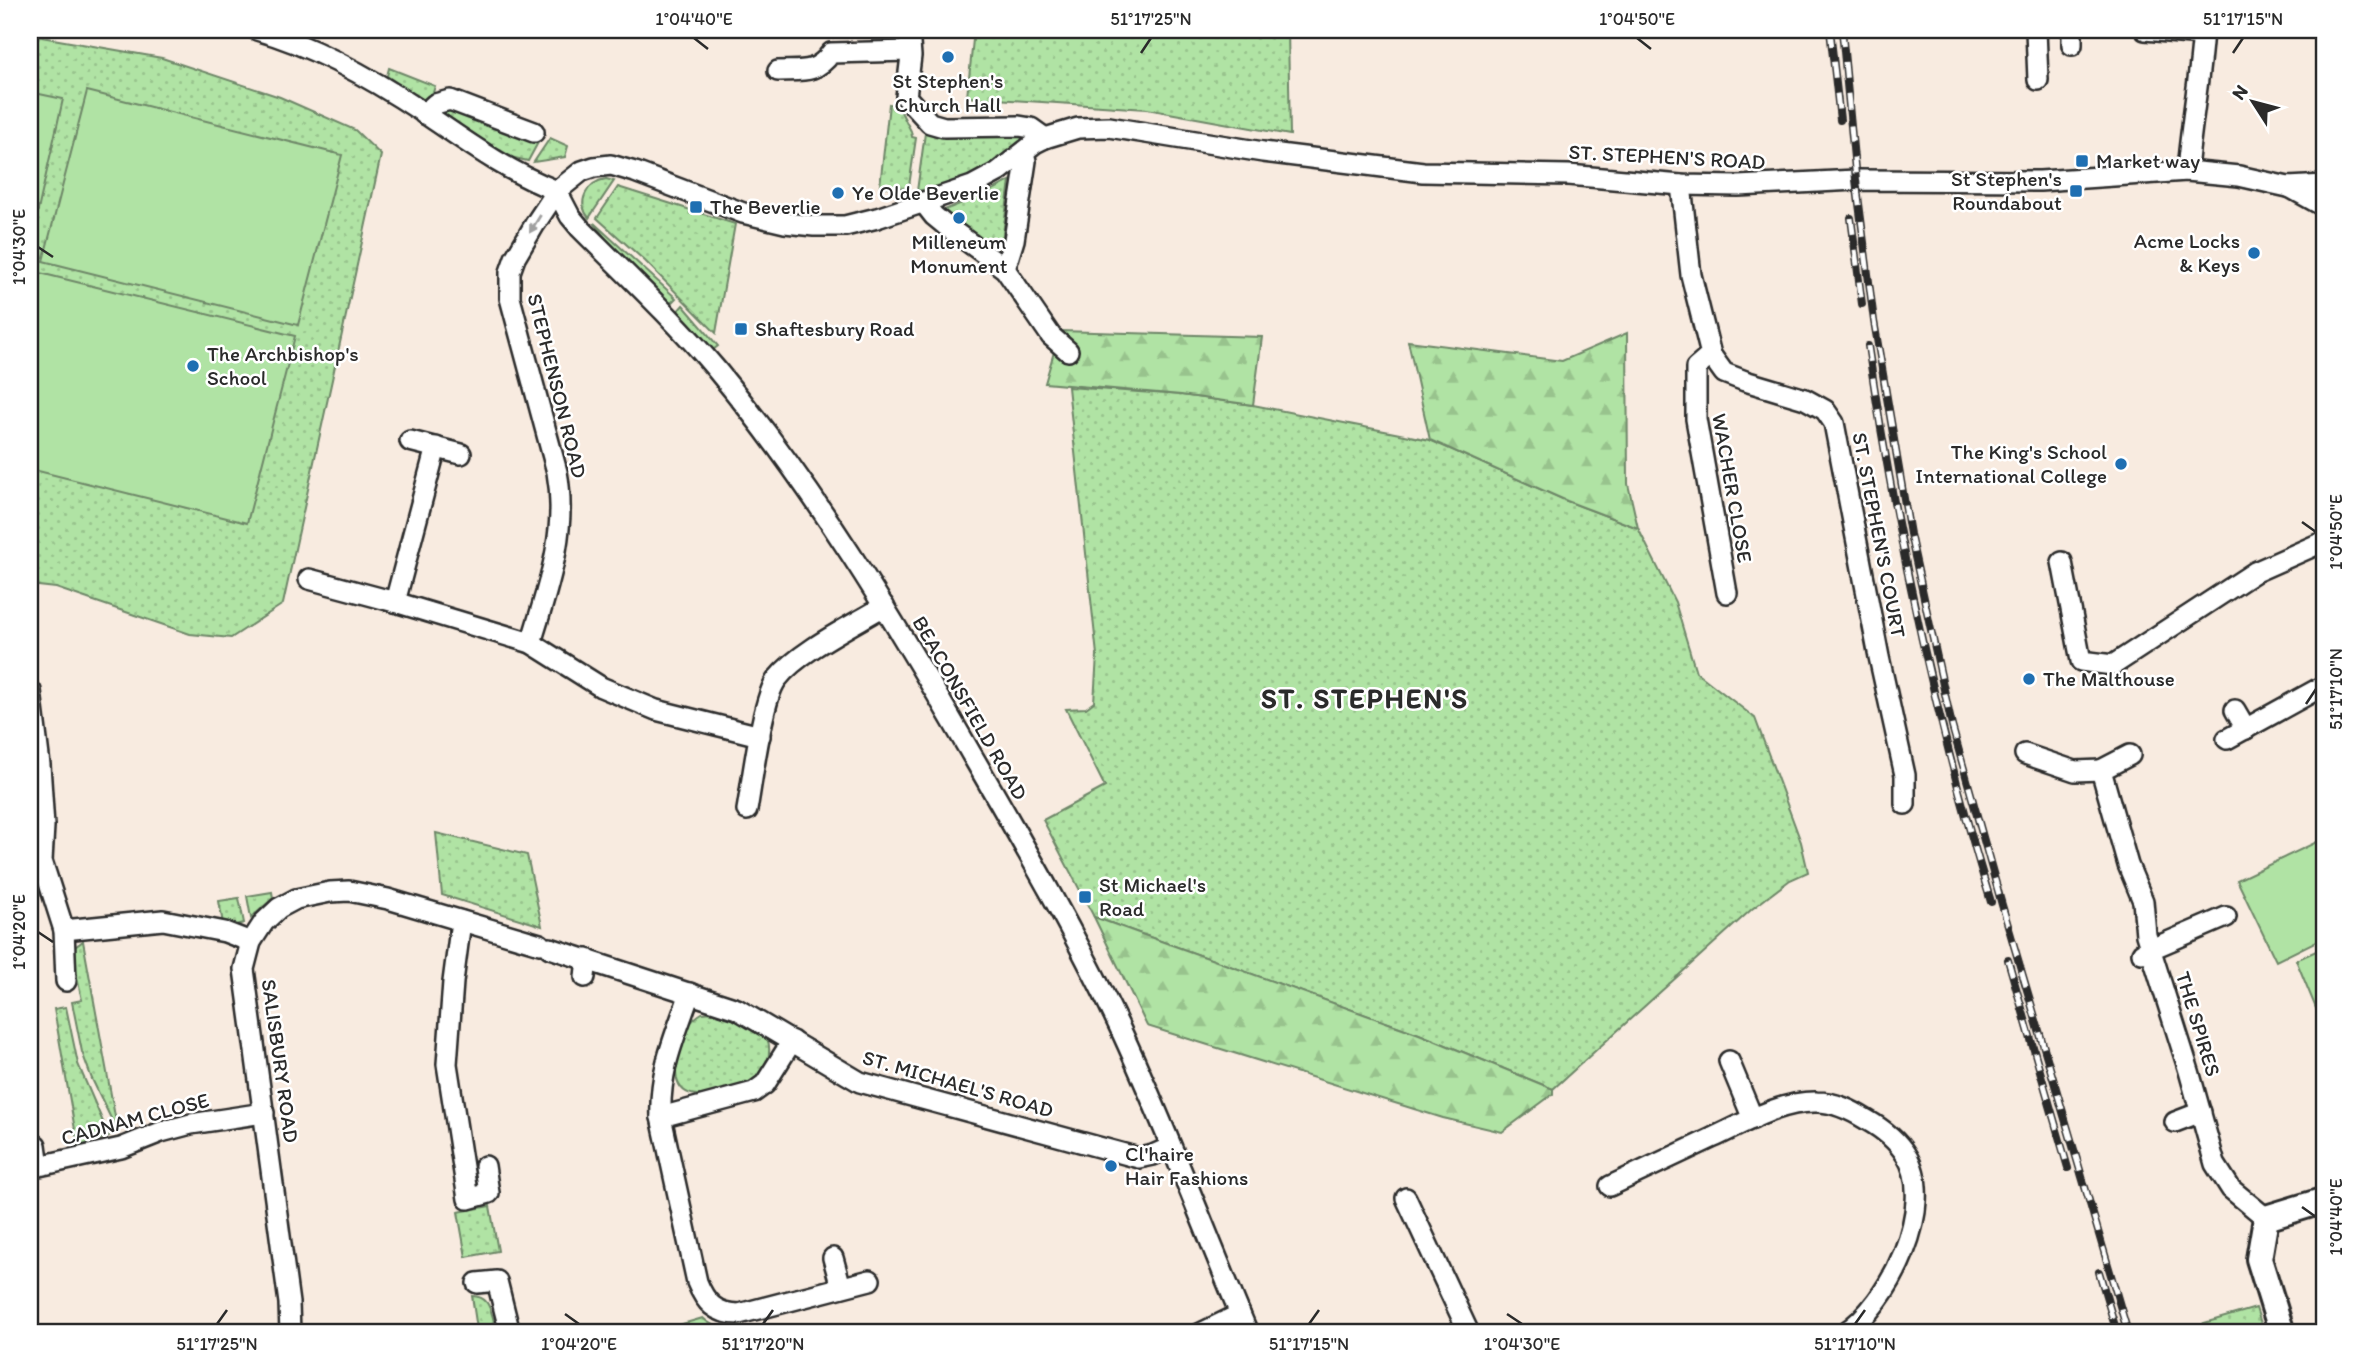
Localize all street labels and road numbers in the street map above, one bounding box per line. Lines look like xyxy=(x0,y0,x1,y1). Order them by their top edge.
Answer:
street label: ST. STEPHEN'S ROAD xyxy=(1568,139,1766,174)
street label: STEPHENSON ROAD xyxy=(522,291,593,481)
street label: WACHER CLOSE xyxy=(1707,411,1758,564)
street label: ST. STEPHEN'S COURT xyxy=(1847,430,1912,640)
street label: BEACONSFIELD ROAD xyxy=(907,611,1033,804)
street label: THE SPIRES xyxy=(2171,968,2226,1079)
street label: SALISBURY ROAD xyxy=(257,978,304,1144)
street label: ST. MICHAEL'S ROAD xyxy=(860,1044,1057,1123)
street label: CADNAM CLOSE xyxy=(58,1087,211,1150)

